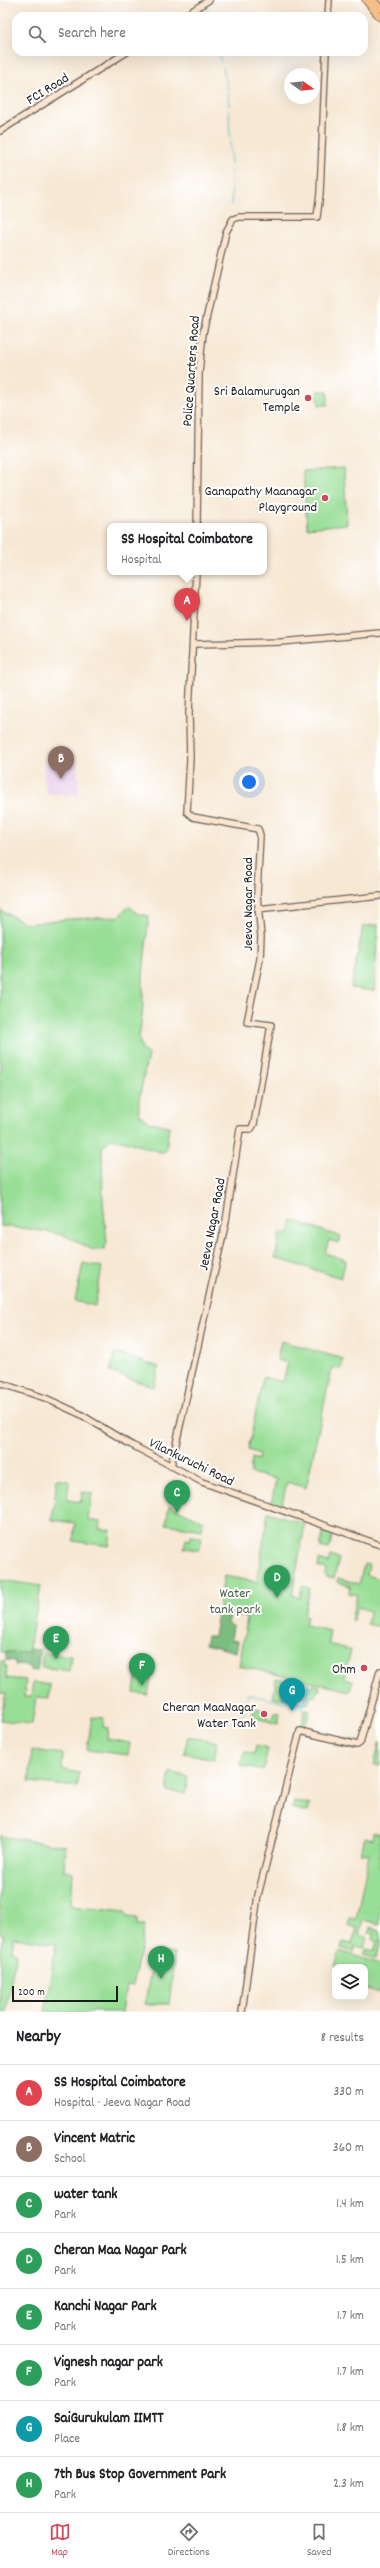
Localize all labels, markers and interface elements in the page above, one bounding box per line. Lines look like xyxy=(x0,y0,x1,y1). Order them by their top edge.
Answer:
search box xyxy=(12,12,368,56)
icon: search xyxy=(26,23,48,45)
text: Search here xyxy=(58,23,126,45)
north arrow xyxy=(284,68,320,104)
street label: FCI Road xyxy=(23,69,73,111)
street label: Police Quarters Road xyxy=(178,315,206,427)
place label: Sri Balamurugan Temple xyxy=(214,382,300,418)
marker: Sri Balamurugan Temple xyxy=(303,393,313,403)
place label: Ganapathy Maanagar Playground xyxy=(205,482,318,518)
marker: Ganapathy Maanagar Playground xyxy=(320,493,330,503)
popup xyxy=(107,523,267,575)
text: SS Hospital Coimbatore xyxy=(121,529,253,551)
text: Hospital xyxy=(121,551,161,570)
pin: A xyxy=(174,588,200,621)
pin: B xyxy=(48,746,74,779)
your location xyxy=(239,772,259,792)
street label: Jeeva Nagar Road xyxy=(239,857,259,951)
street label: Jeeva Nagar Road xyxy=(194,1176,232,1272)
street label: Vilankuruchi Road xyxy=(145,1434,237,1492)
pin: C xyxy=(164,1480,190,1513)
pin: D xyxy=(264,1565,290,1598)
park label: Water tank park xyxy=(209,1584,261,1620)
pin: E xyxy=(43,1626,69,1659)
pin: F xyxy=(129,1653,155,1686)
place label: Ohm xyxy=(332,1660,356,1680)
marker: Ohm xyxy=(359,1663,369,1673)
pin: G xyxy=(279,1678,305,1711)
place label: Cheran MaaNagar Water Tank xyxy=(162,1698,257,1734)
marker: Cheran MaaNagar Water Tank xyxy=(259,1709,269,1719)
pin: H xyxy=(148,1946,174,1979)
map controls xyxy=(332,1964,368,2000)
button: layers xyxy=(332,1964,368,2000)
scale bar xyxy=(12,1984,118,2003)
text: 200 m xyxy=(18,1985,45,2001)
text: Nearby xyxy=(16,2026,60,2050)
text: 8 results xyxy=(321,2029,364,2048)
text: SS Hospital Coimbatore xyxy=(54,2072,186,2094)
text: A xyxy=(25,2083,33,2102)
text: 330 m xyxy=(333,2083,364,2102)
text: Hospital · Jeeva Nagar Road xyxy=(54,2094,190,2113)
text: Vincent Matric xyxy=(54,2128,135,2150)
text: B xyxy=(26,2139,32,2158)
text: 360 m xyxy=(333,2139,364,2158)
text: School xyxy=(54,2150,86,2169)
text: water tank xyxy=(54,2184,117,2206)
text: C xyxy=(26,2195,32,2214)
text: 1.4 km xyxy=(336,2195,364,2214)
text: Park xyxy=(54,2206,76,2225)
text: Cheran Maa Nagar Park xyxy=(54,2240,187,2262)
text: D xyxy=(26,2251,32,2270)
text: 1.5 km xyxy=(336,2251,364,2270)
text: Park xyxy=(54,2262,76,2281)
text: Kanchi Nagar Park xyxy=(54,2296,157,2318)
text: E xyxy=(26,2307,32,2326)
text: 1.7 km xyxy=(337,2307,364,2326)
text: Park xyxy=(54,2318,76,2337)
text: Vignesh nagar park xyxy=(54,2352,163,2374)
text: F xyxy=(26,2363,32,2382)
text: 1.7 km xyxy=(337,2363,364,2382)
text: Park xyxy=(54,2374,76,2393)
text: SaiGurukulam IIMTT xyxy=(54,2408,164,2430)
text: G xyxy=(26,2419,32,2438)
text: 1.8 km xyxy=(337,2419,364,2438)
text: Place xyxy=(54,2430,80,2449)
text: 7th Bus Stop Government Park xyxy=(54,2464,226,2486)
text: H xyxy=(26,2475,32,2494)
text: 2.3 km xyxy=(333,2475,364,2494)
text: Park xyxy=(54,2486,76,2505)
tab: Map xyxy=(49,2521,71,2561)
tab: Directions xyxy=(168,2521,210,2561)
tab: Saved xyxy=(307,2521,331,2561)

